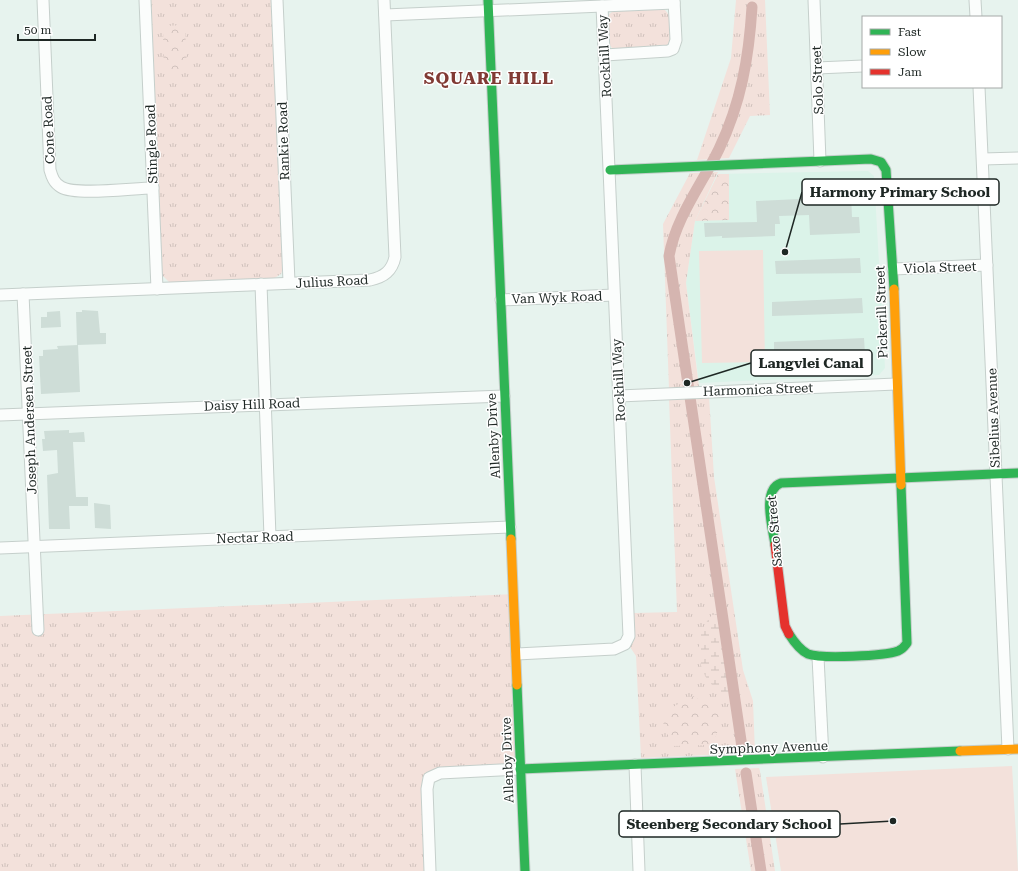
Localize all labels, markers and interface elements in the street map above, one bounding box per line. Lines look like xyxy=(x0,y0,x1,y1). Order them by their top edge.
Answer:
street label: Rockhill Way xyxy=(595,14,614,98)
scale bar xyxy=(18,16,95,42)
legend xyxy=(862,16,1002,88)
text: 50 m xyxy=(24,23,51,37)
text: Fast xyxy=(898,25,922,39)
street label: Solo Street xyxy=(809,45,826,115)
text: Slow xyxy=(898,45,926,59)
text: Jam xyxy=(898,65,922,79)
district label: SQUARE HILL xyxy=(424,68,554,88)
street label: Cone Road xyxy=(39,95,58,164)
street label: Rankie Road xyxy=(275,101,292,181)
street label: Stingle Road xyxy=(143,103,160,184)
callout: Harmony Primary School xyxy=(802,179,999,205)
text: Harmony Primary School xyxy=(810,184,991,200)
street label: Viola Street xyxy=(903,259,977,276)
street label: Pickerill Street xyxy=(872,265,891,359)
street label: Julius Road xyxy=(295,272,370,291)
street label: Van Wyk Road xyxy=(511,288,603,307)
street label: Rockhill Way xyxy=(609,338,628,422)
street label: Joseph Andersen Street xyxy=(19,345,40,495)
callout: Langvlei Canal xyxy=(751,350,872,376)
text: Langvlei Canal xyxy=(758,355,864,371)
street label: Sibelius Avenue xyxy=(984,368,1003,468)
street label: Harmonica Street xyxy=(703,380,814,399)
street label: Allenby Drive xyxy=(484,393,503,479)
street label: Daisy Hill Road xyxy=(203,395,301,414)
street label: Saxo Street xyxy=(764,495,785,567)
street label: Nectar Road xyxy=(216,529,294,546)
street label: Allenby Drive xyxy=(499,717,516,803)
street label: Symphony Avenue xyxy=(710,738,828,757)
callout: Steenberg Secondary School xyxy=(619,811,840,837)
text: Steenberg Secondary School xyxy=(626,816,832,832)

